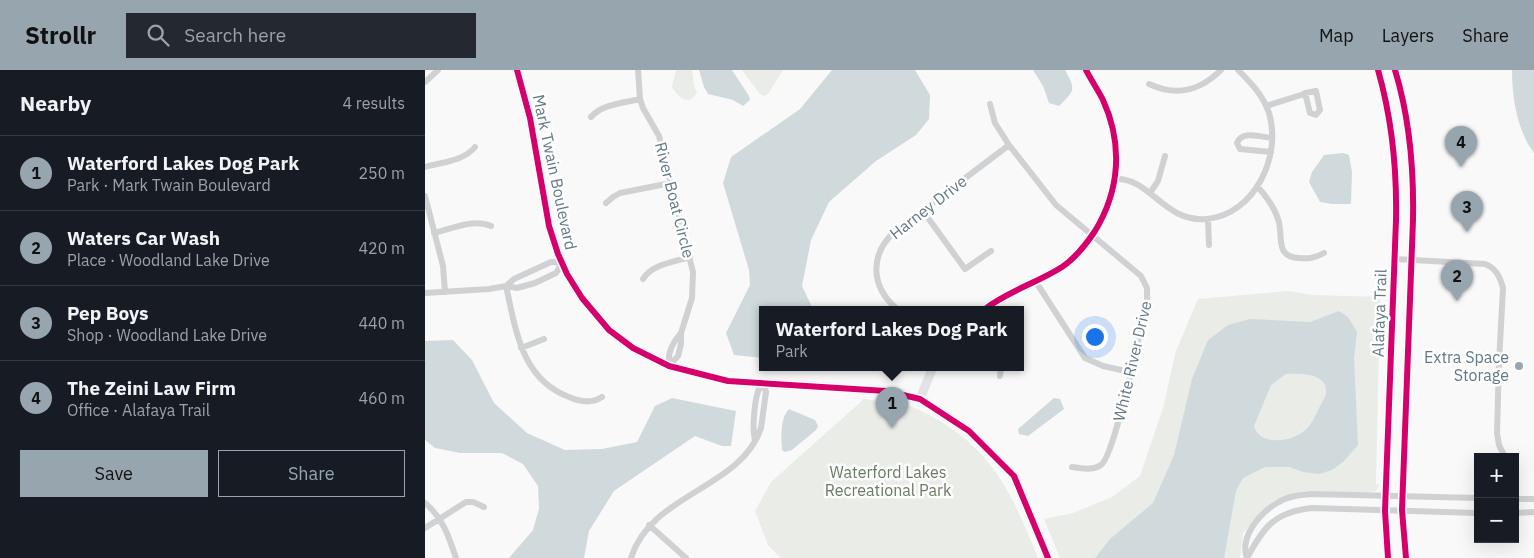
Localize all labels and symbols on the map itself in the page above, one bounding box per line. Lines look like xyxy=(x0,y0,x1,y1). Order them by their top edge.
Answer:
street label: Mark Twain Boulevard xyxy=(529,92,581,252)
pin: 4 xyxy=(1445,126,1477,167)
street label: River Boat Circle xyxy=(651,140,699,260)
street label: Harney Drive xyxy=(885,171,971,243)
pin: 3 xyxy=(1451,191,1483,232)
pin: 2 xyxy=(1441,260,1473,301)
street label: Alafaya Trail xyxy=(1367,269,1391,357)
street label: White River Drive xyxy=(1108,299,1156,423)
your location xyxy=(1082,324,1108,350)
place label: Extra Space Storage xyxy=(1424,347,1509,385)
marker: Extra Space Storage xyxy=(1513,360,1525,372)
pin: 1 xyxy=(876,387,908,428)
park label: Waterford Lakes Recreational Park xyxy=(825,462,952,500)

